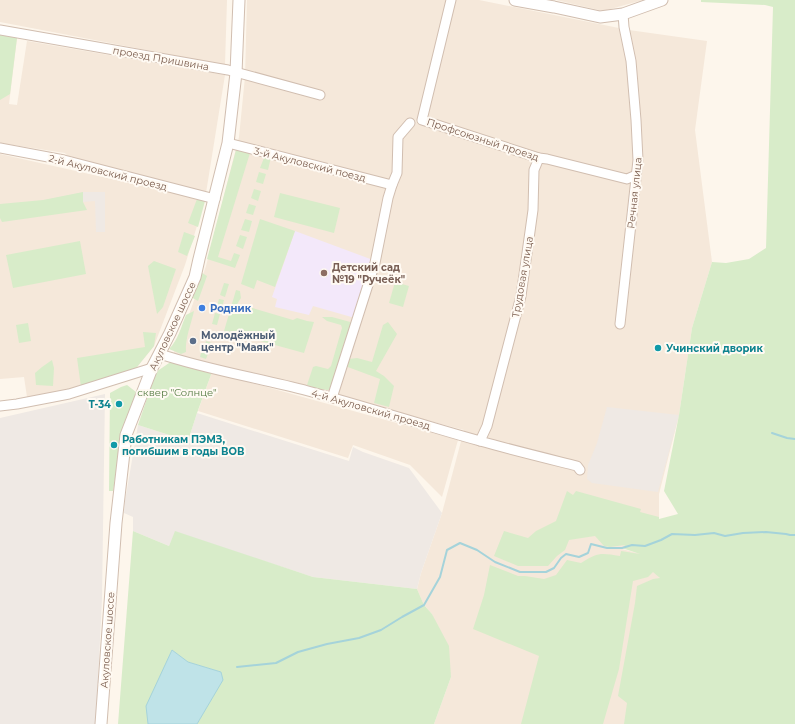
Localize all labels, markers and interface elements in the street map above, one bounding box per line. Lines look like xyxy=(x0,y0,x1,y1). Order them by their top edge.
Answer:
street label: проезд Пришвина xyxy=(112,44,210,73)
street label: Профсоюзный проезд xyxy=(425,115,541,164)
street label: 3-й Акуловский поезд xyxy=(252,144,368,185)
street label: 2-й Акуловский проезд xyxy=(47,151,169,194)
street label: Речная улица xyxy=(624,157,645,229)
street label: Трудовая улица xyxy=(509,235,536,319)
place label: Детский сад №19 "Ручеёк" xyxy=(332,261,405,286)
marker: Детский сад №19 "Ручеёк" xyxy=(319,268,329,278)
street label: Акуловское шоссе xyxy=(146,280,199,373)
place label: Родник xyxy=(210,302,252,315)
marker: Родник xyxy=(197,303,207,313)
place label: Молодёжный центр "Маяк" xyxy=(201,329,275,354)
marker: Молодёжный центр "Маяк" xyxy=(188,336,198,346)
place label: Учинский дворик xyxy=(666,342,763,355)
marker: Учинский дворик xyxy=(653,343,663,353)
park label: сквер "Солнце" xyxy=(137,386,217,399)
street label: 4-й Акуловский проезд xyxy=(310,386,432,433)
place label: Т-34 xyxy=(89,398,111,411)
marker: Т-34 xyxy=(114,399,124,409)
place label: Работникам ПЭМЗ, погибшим в годы ВОВ xyxy=(122,433,245,458)
marker: Работникам ПЭМЗ, погибшим в годы ВОВ xyxy=(109,440,119,450)
street label: Акуловское шоссе xyxy=(98,591,117,689)

